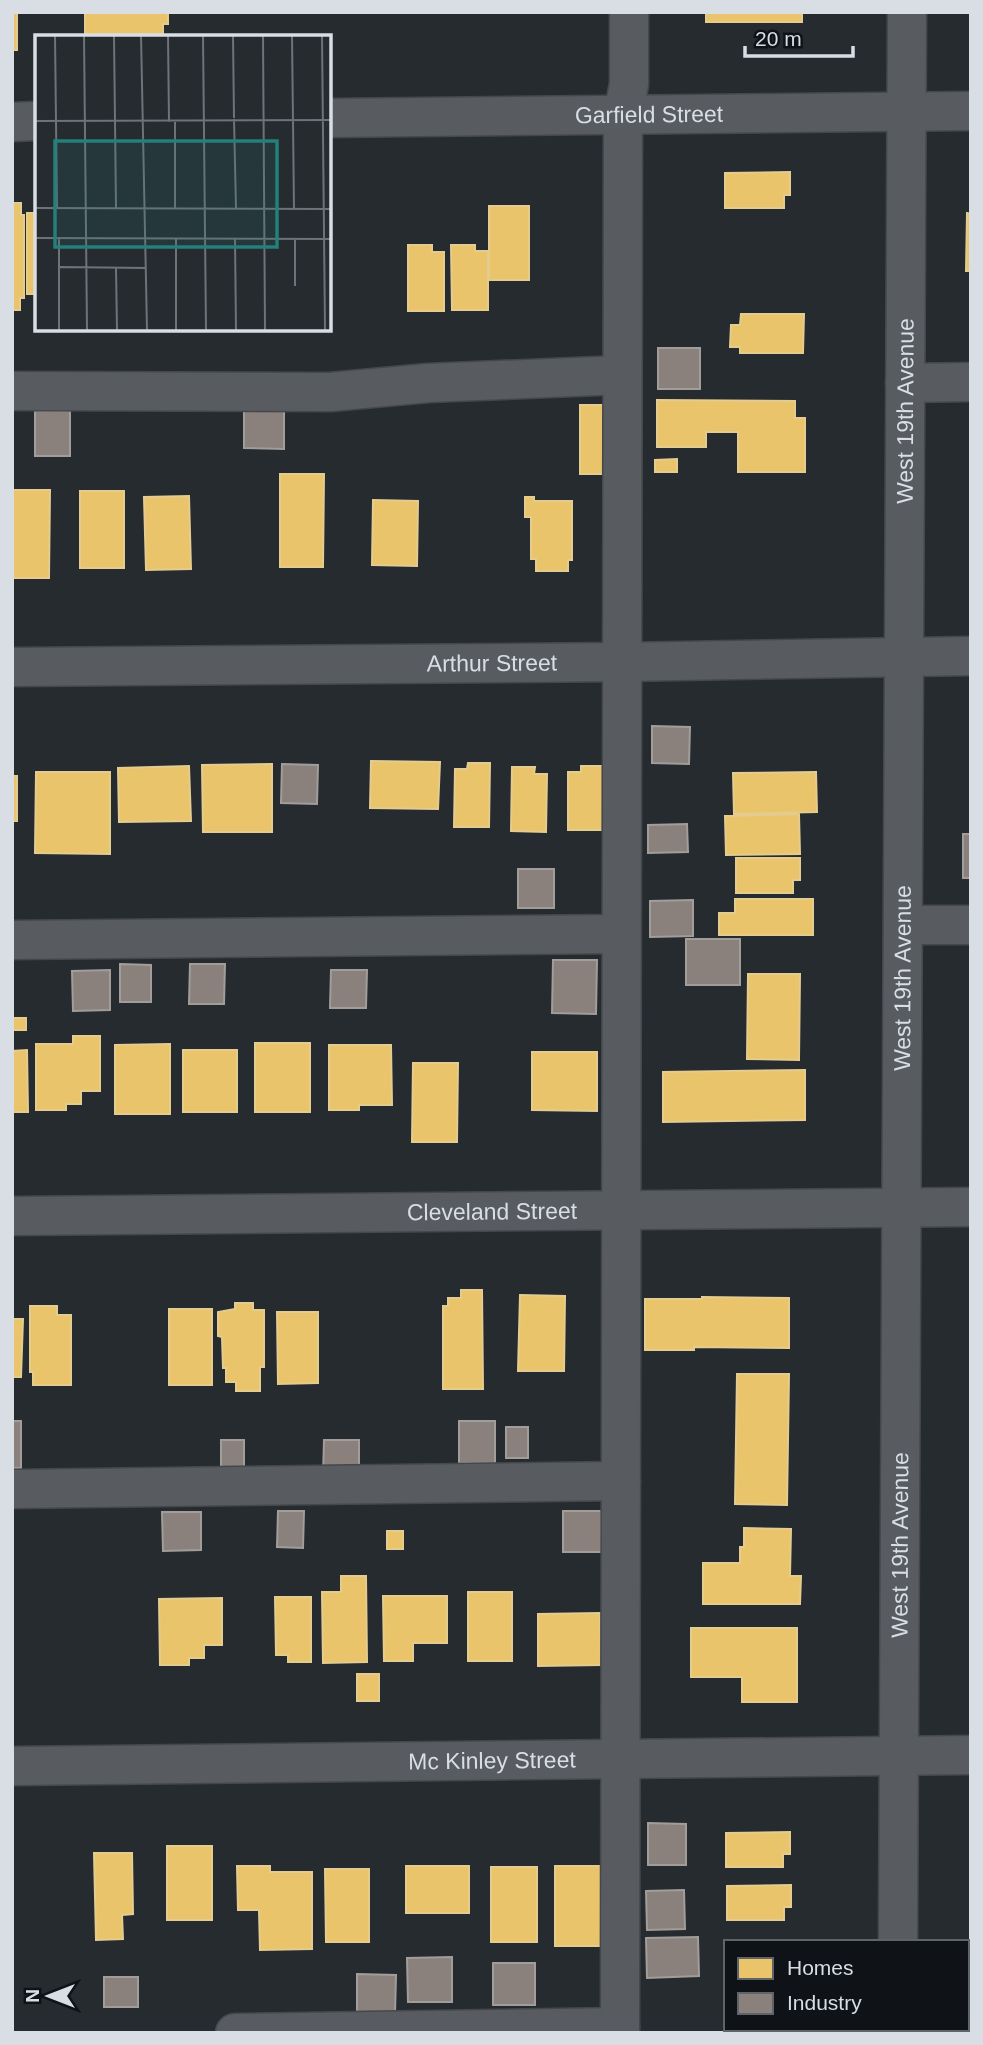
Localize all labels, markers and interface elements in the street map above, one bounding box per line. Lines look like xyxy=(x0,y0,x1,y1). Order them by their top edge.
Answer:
scale bar xyxy=(745,14,853,58)
text: 20 m xyxy=(755,27,802,50)
inset map xyxy=(35,35,331,331)
street label: Garfield Street xyxy=(575,101,724,128)
street label: West 19th Avenue xyxy=(892,318,919,504)
street label: Arthur Street xyxy=(427,650,558,677)
street label: West 19th Avenue xyxy=(889,885,916,1071)
street label: Cleveland Street xyxy=(407,1198,578,1225)
street label: West 19th Avenue xyxy=(886,1452,913,1638)
street label: Mc Kinley Street xyxy=(408,1747,576,1774)
legend xyxy=(724,1940,969,2031)
text: Homes xyxy=(787,1956,854,1979)
north arrow xyxy=(14,1961,84,2031)
text: N xyxy=(22,1989,43,2003)
text: Industry xyxy=(787,1991,862,2014)

